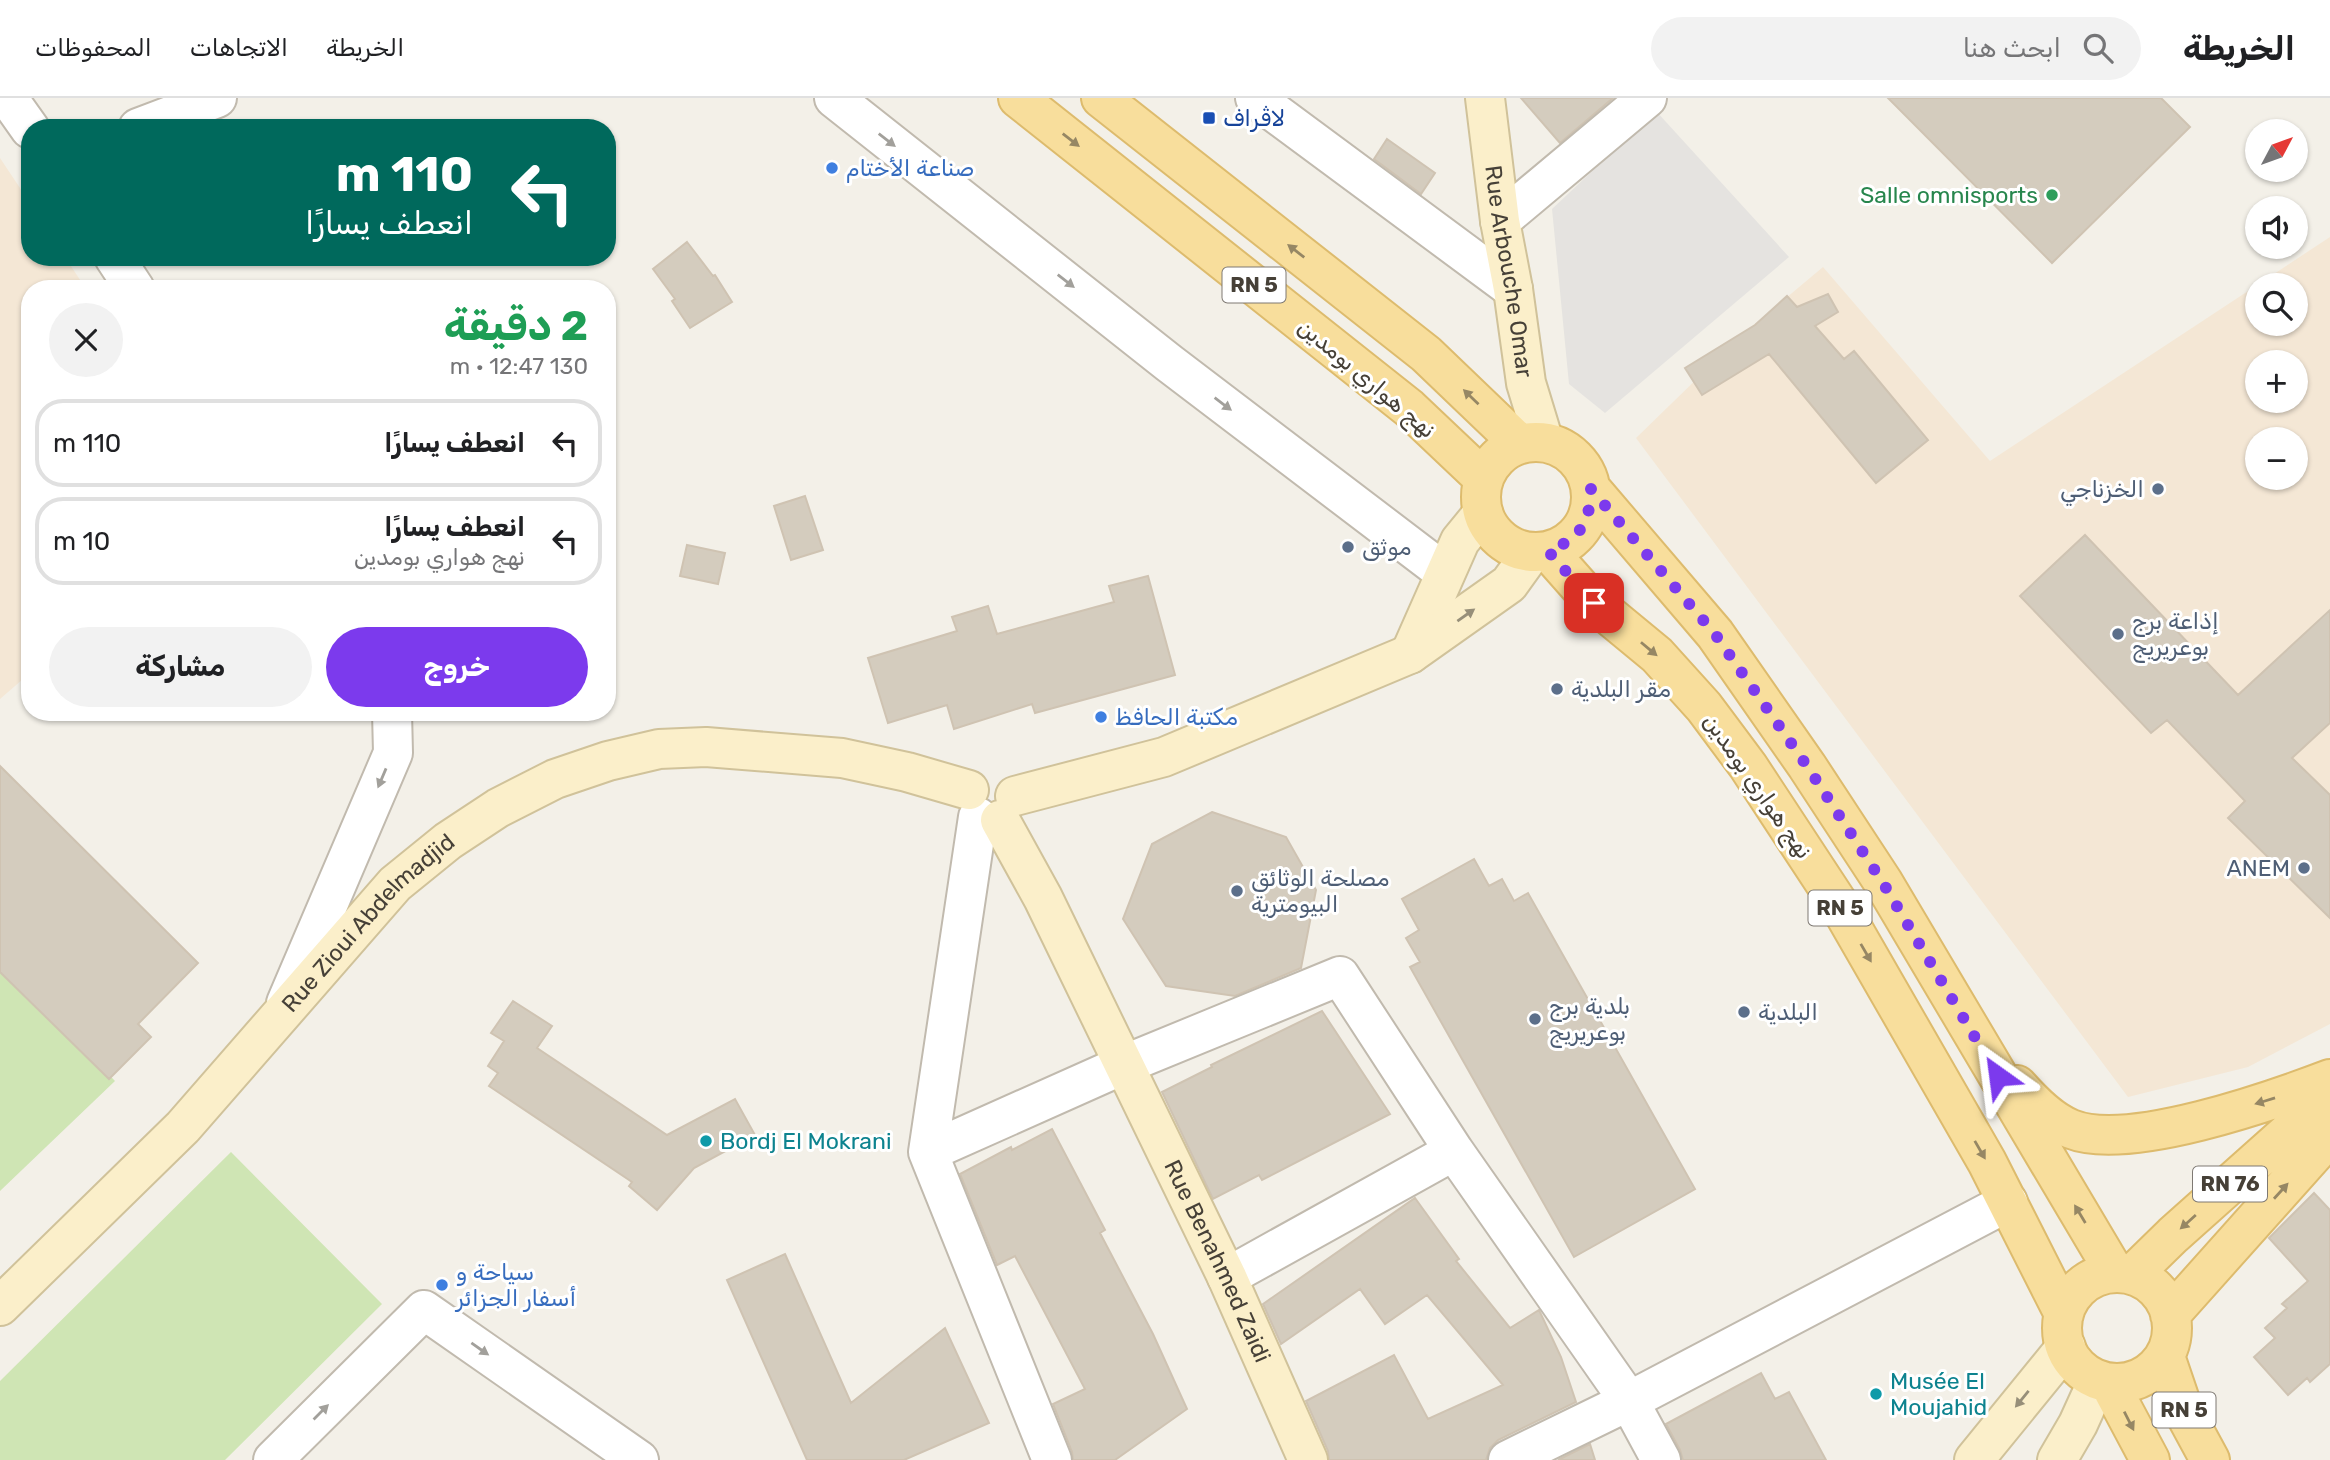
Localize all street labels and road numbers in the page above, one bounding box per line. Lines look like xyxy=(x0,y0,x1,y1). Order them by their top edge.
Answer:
street label: Rue Arbouche Omar xyxy=(1479,164,1539,379)
road number: RN 5 xyxy=(1222,268,1286,302)
street label: نهج هواري بومدين xyxy=(1291,312,1442,446)
street label: نهج هواري بومدين xyxy=(1695,708,1819,866)
street label: Rue Zioui Abdelmadjid xyxy=(276,828,460,1018)
road number: RN 5 xyxy=(1808,890,1871,926)
street label: Rue Benahmed Zaidi xyxy=(1158,1155,1277,1367)
road number: RN 76 xyxy=(2193,1166,2267,1202)
road number: RN 5 xyxy=(2152,1392,2216,1428)

